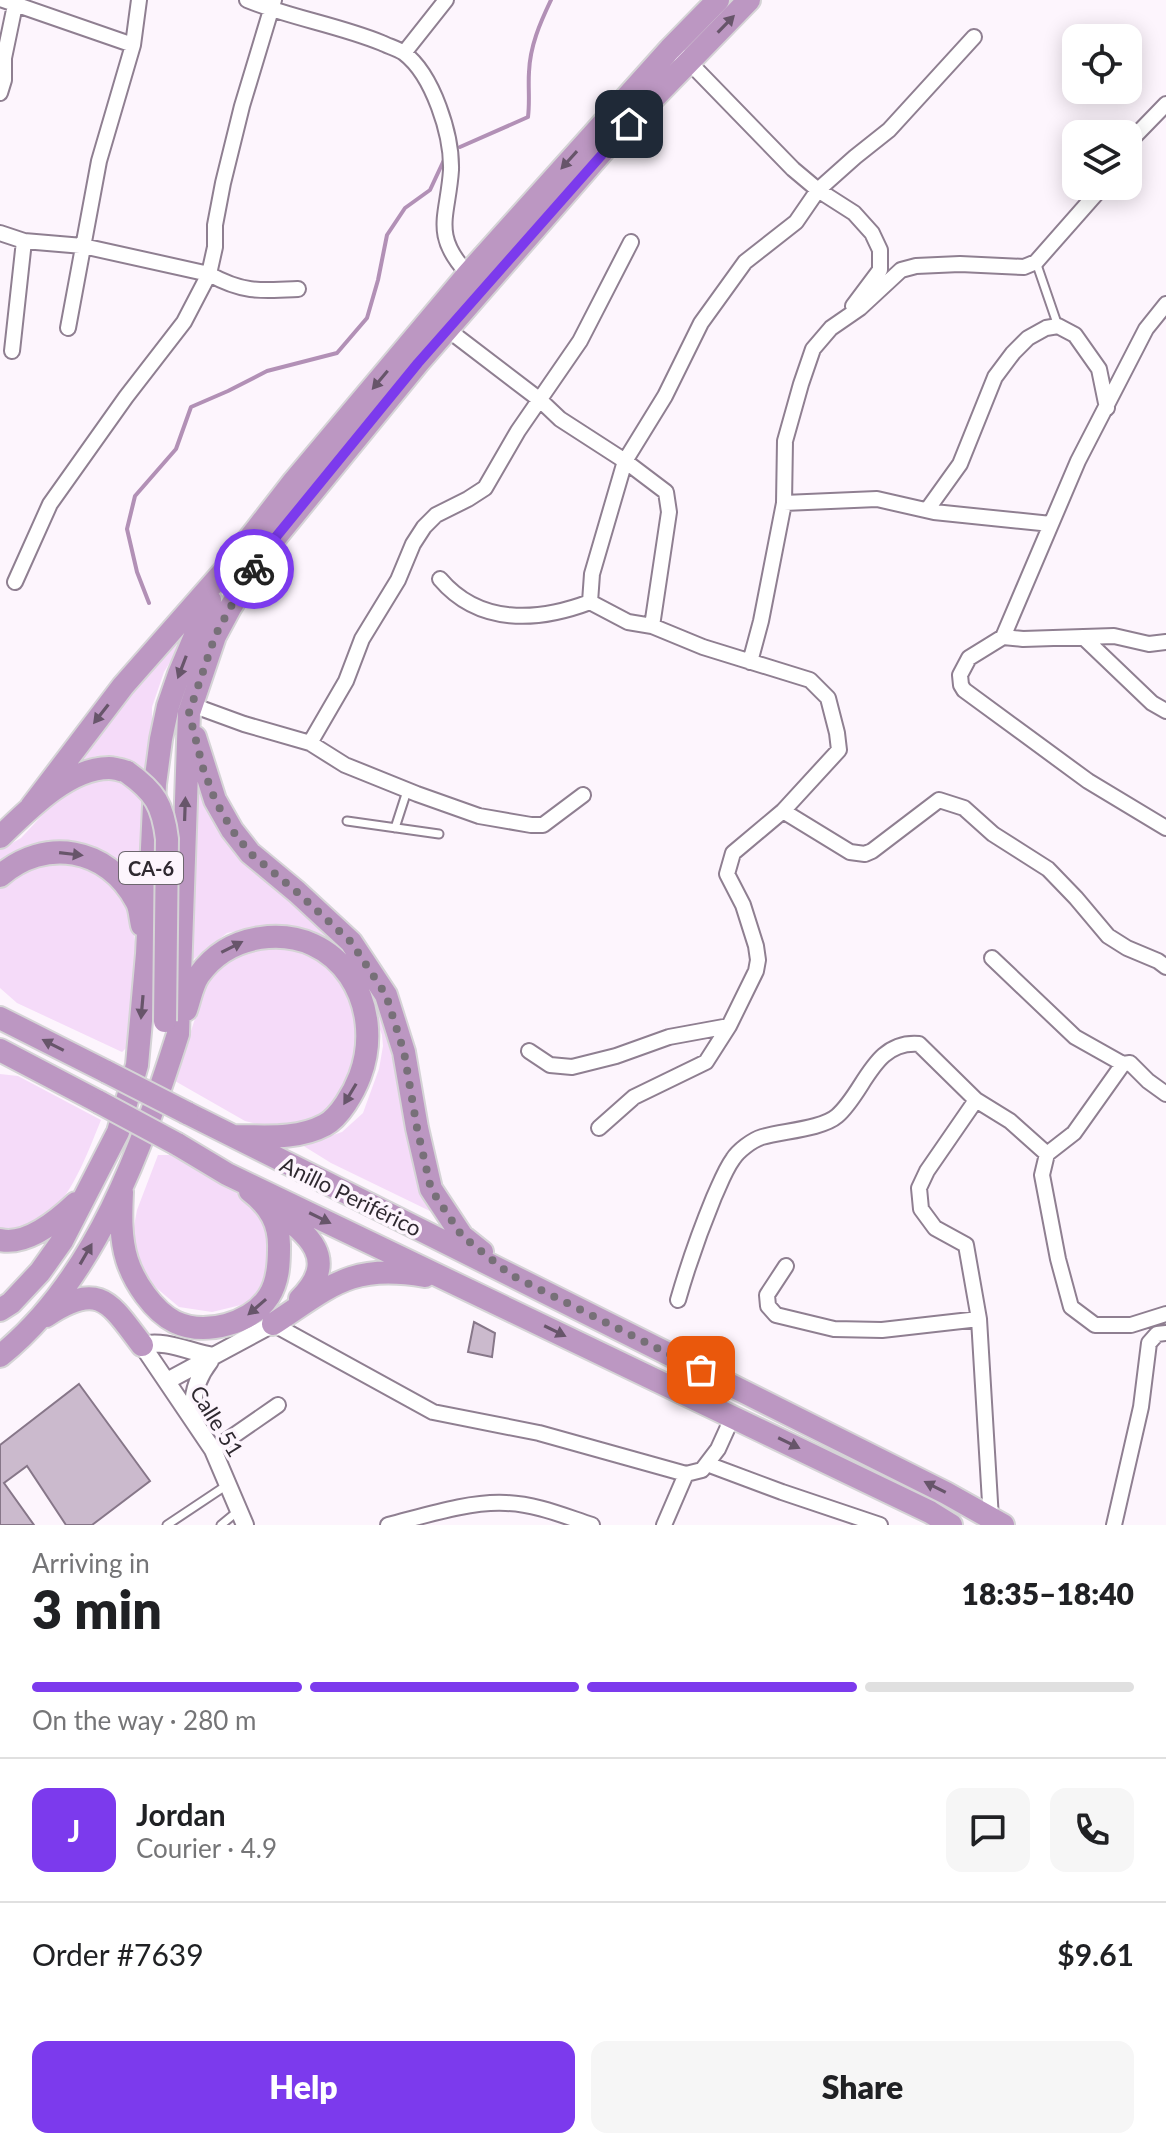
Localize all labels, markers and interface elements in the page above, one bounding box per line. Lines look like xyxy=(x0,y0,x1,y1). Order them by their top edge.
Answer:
one-way arrow xyxy=(716,15,735,34)
map controls xyxy=(1062,24,1142,200)
button: locate xyxy=(1062,24,1142,104)
pin xyxy=(595,90,663,158)
icon: home xyxy=(607,102,651,146)
button: layers xyxy=(1062,120,1142,200)
one-way arrow xyxy=(561,150,579,169)
one-way arrow xyxy=(371,370,389,390)
courier xyxy=(214,529,294,609)
icon: bike xyxy=(232,547,276,591)
one-way arrow xyxy=(175,655,188,679)
one-way arrow xyxy=(94,704,110,724)
one-way arrow xyxy=(179,796,192,821)
one-way arrow xyxy=(59,848,84,861)
road number: CA-6 xyxy=(119,852,183,884)
one-way arrow xyxy=(221,941,243,955)
one-way arrow xyxy=(136,995,149,1020)
one-way arrow xyxy=(42,1038,65,1052)
one-way arrow xyxy=(343,1083,358,1106)
street label: Anillo Periférico xyxy=(276,1150,426,1242)
one-way arrow xyxy=(309,1211,332,1225)
one-way arrow xyxy=(79,1243,93,1265)
one-way arrow xyxy=(248,1298,268,1315)
one-way arrow xyxy=(543,1324,566,1337)
pin xyxy=(667,1336,735,1404)
icon: bag xyxy=(679,1348,723,1392)
street label: Calle 51 xyxy=(185,1380,249,1462)
one-way arrow xyxy=(777,1436,801,1450)
one-way arrow xyxy=(923,1480,946,1494)
text: Arriving in xyxy=(32,1547,150,1579)
text: 18:35–18:40 xyxy=(961,1575,1134,1611)
text: 3 min xyxy=(32,1578,162,1640)
text: On the way · 280 m xyxy=(32,1704,256,1736)
button: chat xyxy=(946,1788,1030,1872)
button: phone xyxy=(1050,1788,1134,1872)
text: Jordan xyxy=(136,1796,226,1832)
text: J xyxy=(68,1812,80,1848)
text: Courier · 4.9 xyxy=(136,1832,277,1864)
text: Order #7639 xyxy=(32,1936,204,1972)
text: $9.61 xyxy=(1057,1936,1134,1972)
button: Help xyxy=(32,2041,575,2133)
button: Share xyxy=(591,2041,1134,2133)

